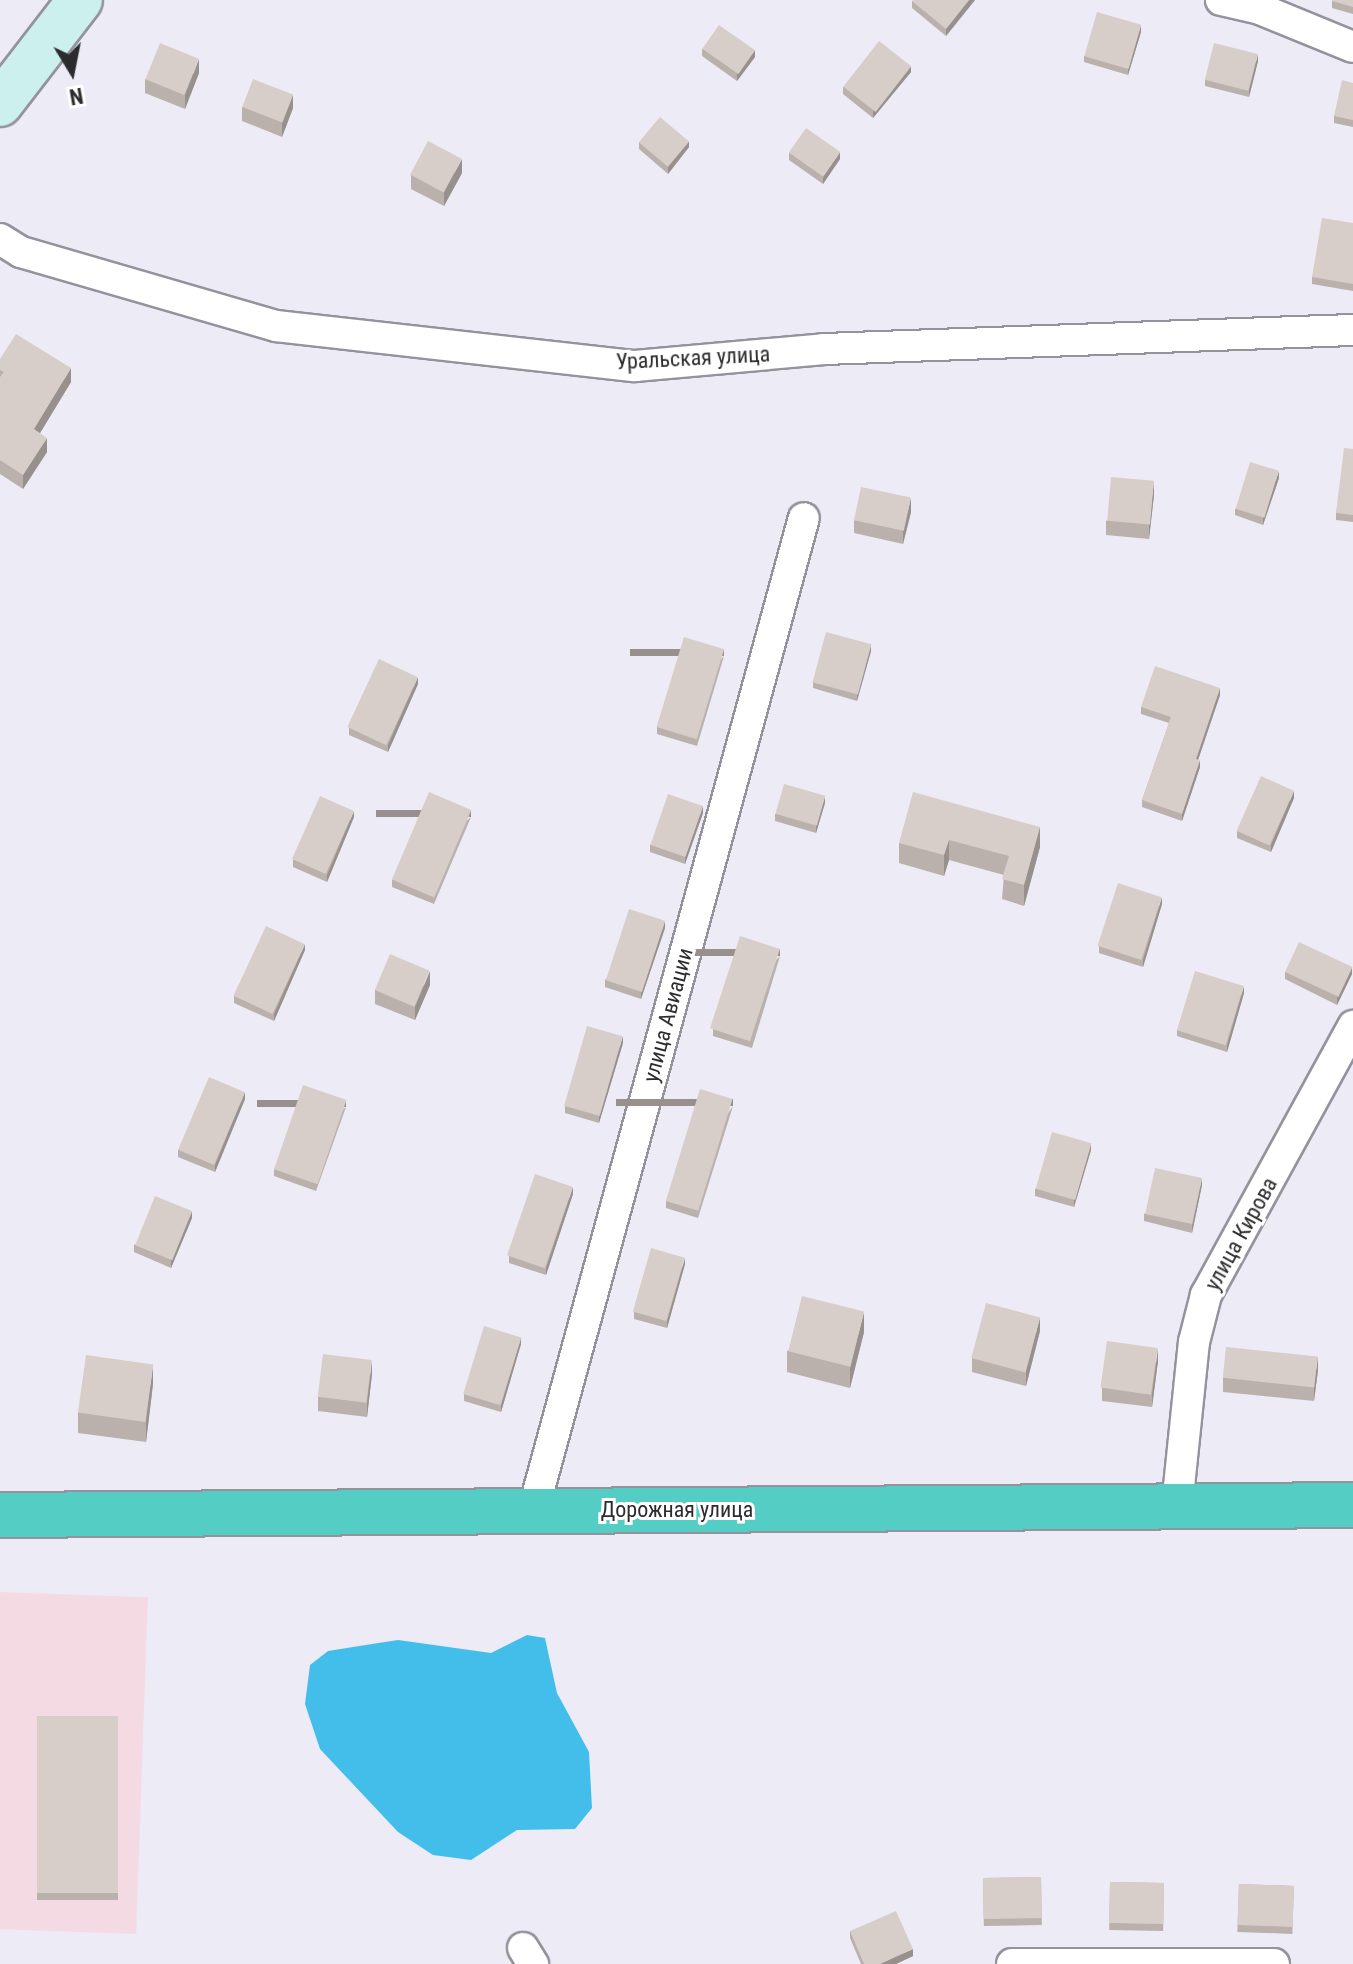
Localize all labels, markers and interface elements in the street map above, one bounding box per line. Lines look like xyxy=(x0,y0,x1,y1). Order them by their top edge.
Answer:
north arrow xyxy=(32,32,112,112)
text: N xyxy=(67,83,85,110)
street label: Уральская улица xyxy=(615,341,771,375)
street label: улица Авиации xyxy=(637,945,699,1085)
street label: улица Кирова xyxy=(1199,1173,1283,1295)
street label: Дорожная улица xyxy=(601,1497,753,1523)

